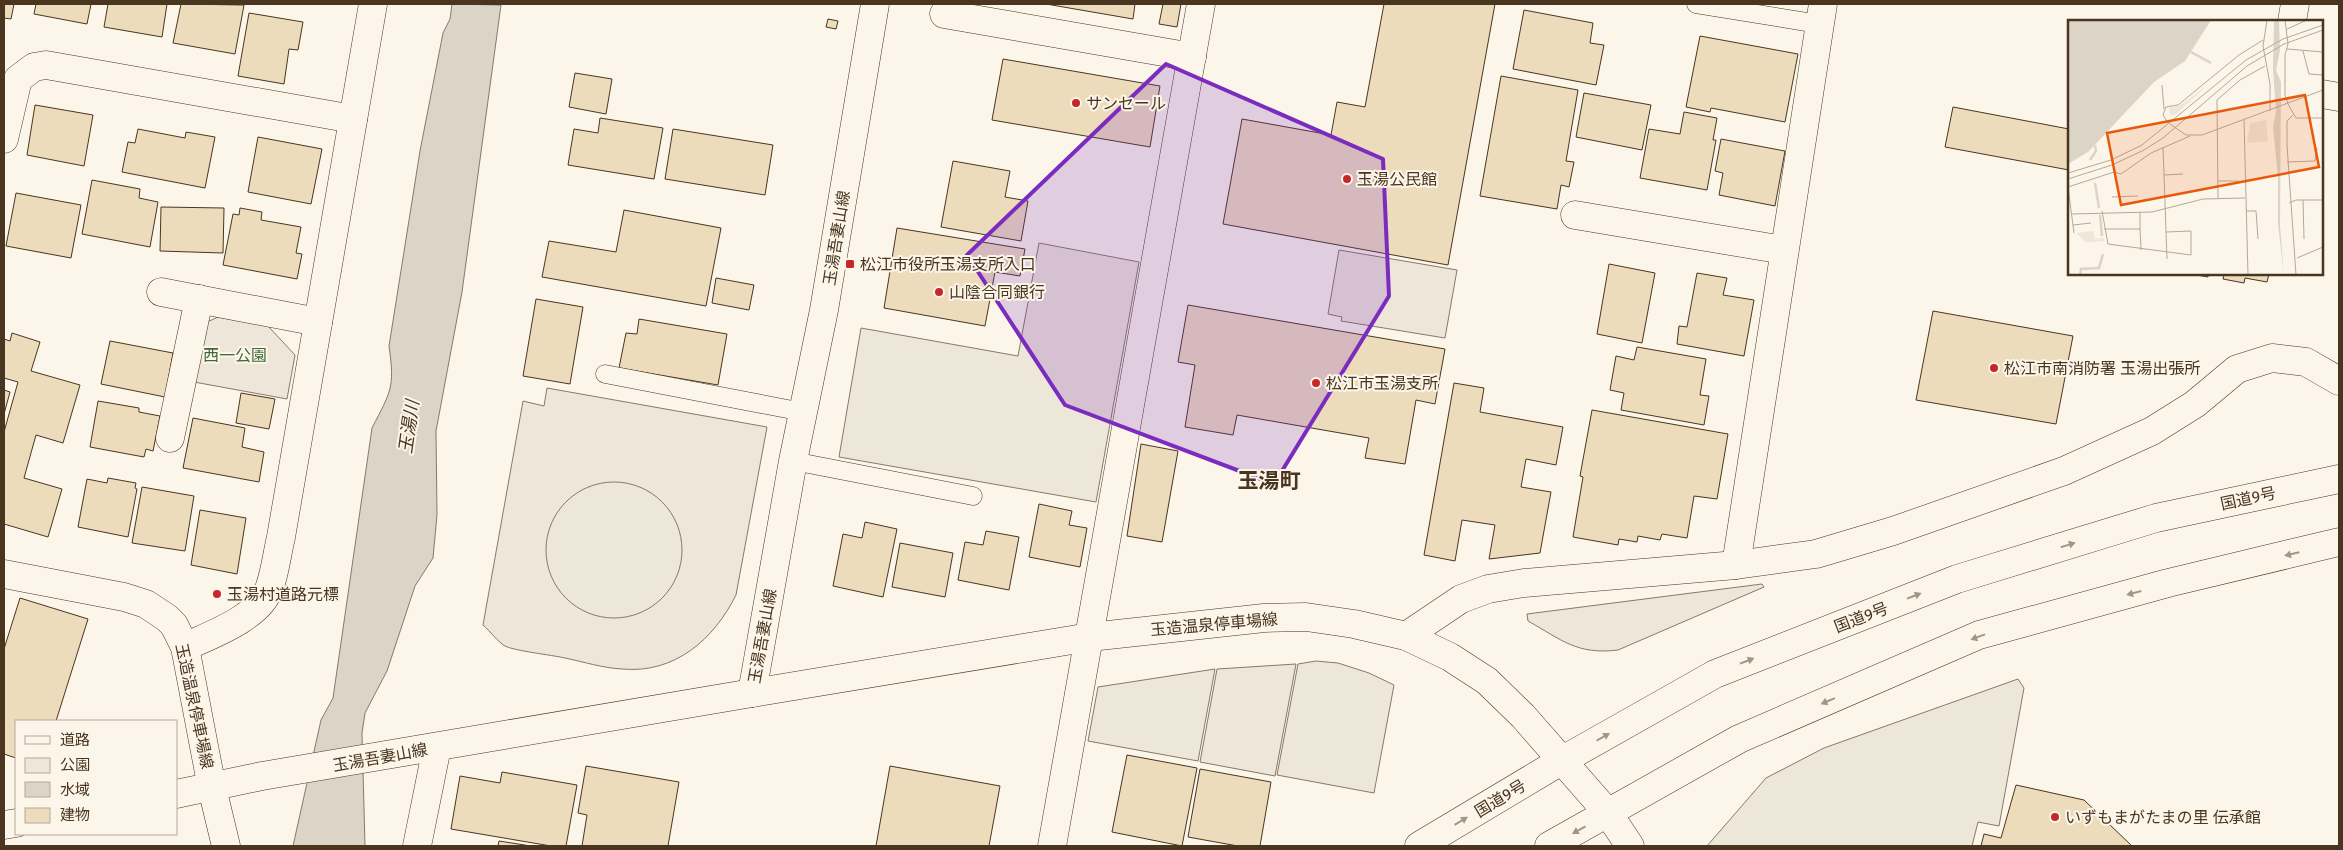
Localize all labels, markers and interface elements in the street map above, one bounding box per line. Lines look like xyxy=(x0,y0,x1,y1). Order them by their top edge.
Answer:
inset map xyxy=(2068,20,2323,275)
place label: サンセール xyxy=(1086,94,1166,113)
marker: サンセール xyxy=(1070,97,1082,109)
place label: 玉湯公民館 xyxy=(1357,170,1437,189)
marker: 玉湯公民館 xyxy=(1341,173,1353,185)
street label: 玉湯吾妻山線 xyxy=(820,189,853,287)
place label: 松江市役所玉湯支所入口 xyxy=(860,255,1036,274)
marker: 松江市役所玉湯支所入口 xyxy=(844,258,856,270)
place label: 山陰合同銀行 xyxy=(949,283,1045,302)
marker: 山陰合同銀行 xyxy=(933,286,945,298)
park label: 西一公園 xyxy=(203,346,267,365)
place label: 松江市南消防署 玉湯出張所 xyxy=(2004,359,2200,378)
marker: 松江市南消防署 玉湯出張所 xyxy=(1988,362,2000,374)
place label: 松江市玉湯支所 xyxy=(1326,374,1438,393)
marker: 松江市玉湯支所 xyxy=(1310,377,1322,389)
water label: 玉湯川 xyxy=(394,397,424,455)
district label: 玉湯町 xyxy=(1238,468,1301,494)
street label: 国道9号 xyxy=(2219,483,2278,514)
one-way arrow xyxy=(2061,540,2076,548)
one-way arrow xyxy=(2284,550,2299,558)
place label: 玉湯村道路元標 xyxy=(227,585,339,604)
street label: 玉湯吾妻山線 xyxy=(745,587,780,685)
marker: 玉湯村道路元標 xyxy=(211,588,223,600)
one-way arrow xyxy=(2127,589,2142,597)
one-way arrow xyxy=(1907,591,1921,599)
street label: 国道9号 xyxy=(1831,598,1891,636)
street label: 玉造温泉停車場線 xyxy=(1149,609,1279,640)
one-way arrow xyxy=(1970,633,1985,641)
street label: 玉造温泉停車場線 xyxy=(172,642,217,771)
one-way arrow xyxy=(1740,657,1754,665)
one-way arrow xyxy=(1821,697,1835,705)
legend xyxy=(15,720,178,835)
text: 道路 xyxy=(60,731,90,749)
one-way arrow xyxy=(1597,733,1610,742)
street label: 玉湯吾妻山線 xyxy=(331,740,429,775)
text: 公園 xyxy=(60,756,90,774)
street label: 国道9号 xyxy=(1471,776,1529,821)
text: 水域 xyxy=(60,781,90,799)
text: 建物 xyxy=(60,806,90,824)
place label: いずもまがたまの里 伝承館 xyxy=(2065,808,2261,827)
marker: いずもまがたまの里 伝承館 xyxy=(2049,811,2061,823)
one-way arrow xyxy=(1455,817,1468,826)
one-way arrow xyxy=(1572,825,1585,834)

